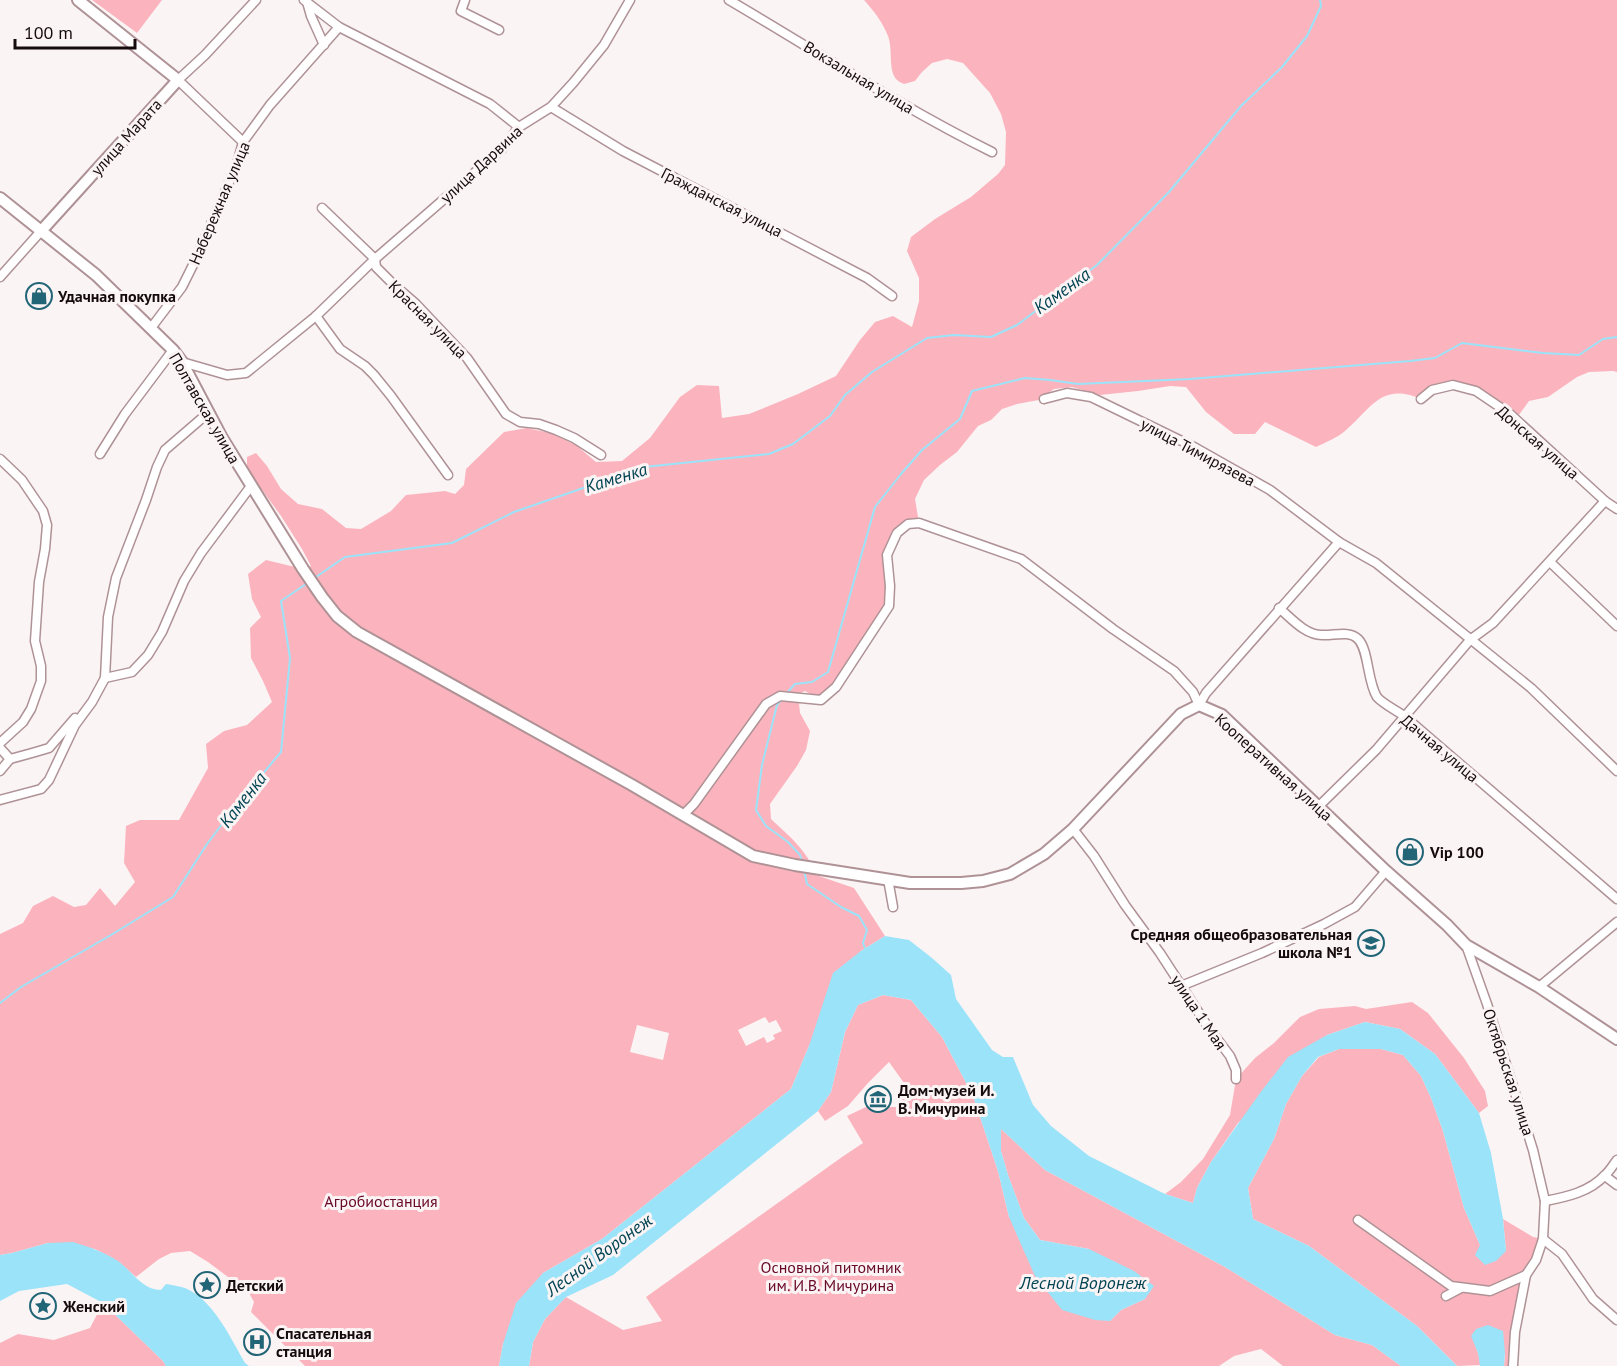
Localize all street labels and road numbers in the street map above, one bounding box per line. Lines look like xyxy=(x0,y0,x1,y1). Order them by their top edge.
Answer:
street label: Вокзальная улица xyxy=(800,36,918,118)
street label: улица Марата xyxy=(86,94,166,180)
street label: улица Дарвина xyxy=(436,121,526,207)
street label: Набережная улица xyxy=(184,138,254,268)
street label: Гражданская улица xyxy=(658,163,786,241)
street label: Красная улица xyxy=(385,276,471,362)
street label: Полтавская улица xyxy=(165,349,245,467)
street label: Донская улица xyxy=(1493,401,1583,483)
street label: улица Тимирязева xyxy=(1137,413,1259,491)
street label: Кооперативная улица xyxy=(1211,709,1337,825)
street label: Дачная улица xyxy=(1397,710,1483,786)
street label: улица 1 Мая xyxy=(1167,971,1231,1053)
street label: Октябрьская улица xyxy=(1479,1006,1539,1138)

